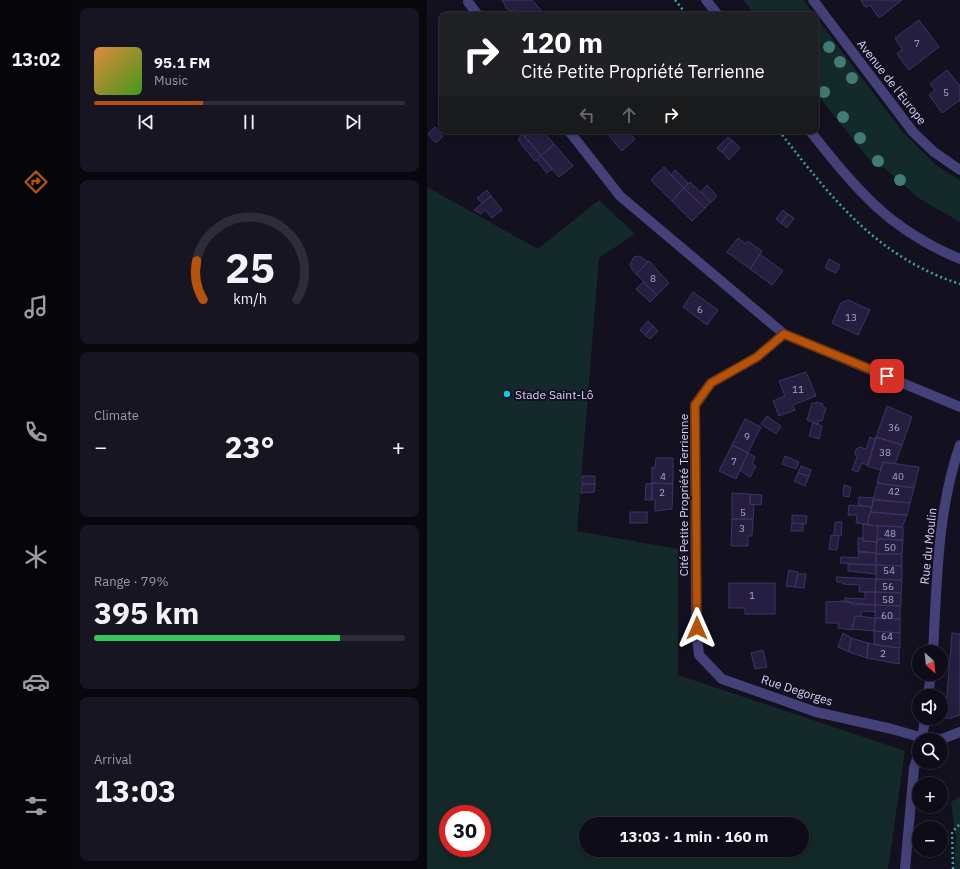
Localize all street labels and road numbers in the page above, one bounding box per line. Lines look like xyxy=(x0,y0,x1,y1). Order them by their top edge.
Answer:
street label: Avenue de l'Europe xyxy=(854,36,930,128)
street label: Cité Petite Propriété Terrienne xyxy=(676,413,691,576)
street label: Rue du Moulin xyxy=(917,507,939,585)
street label: Rue Degorges xyxy=(759,671,835,709)

